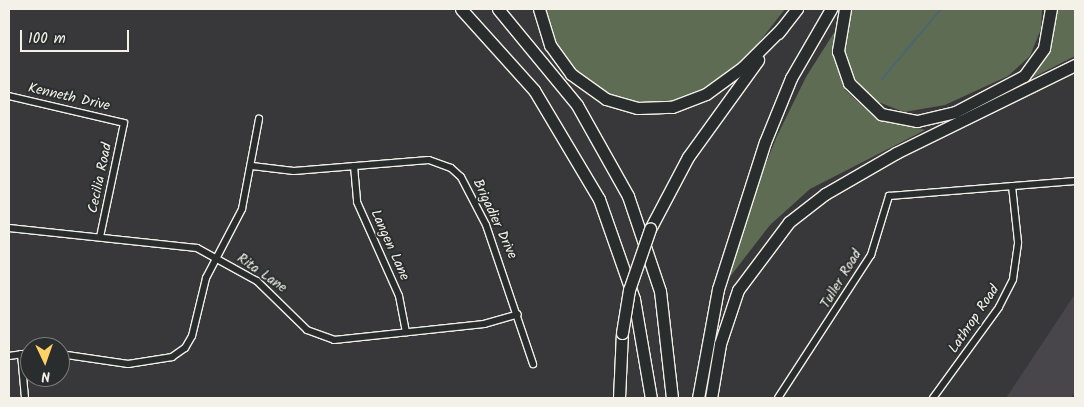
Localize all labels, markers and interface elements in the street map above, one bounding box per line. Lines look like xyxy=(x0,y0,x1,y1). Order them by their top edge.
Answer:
scale bar xyxy=(22,20,131,52)
text: 100 m xyxy=(28,27,66,51)
street label: Kenneth Drive xyxy=(26,79,112,115)
street label: Cecilia Road xyxy=(84,141,116,215)
street label: Brigadier Drive xyxy=(469,176,521,262)
street label: Langen Lane xyxy=(367,207,413,283)
street label: Tuller Road xyxy=(817,247,865,311)
street label: Rita Lane xyxy=(234,250,290,296)
street label: Lathrop Road xyxy=(945,282,1003,356)
north arrow xyxy=(20,337,70,387)
text: N xyxy=(41,365,51,387)

